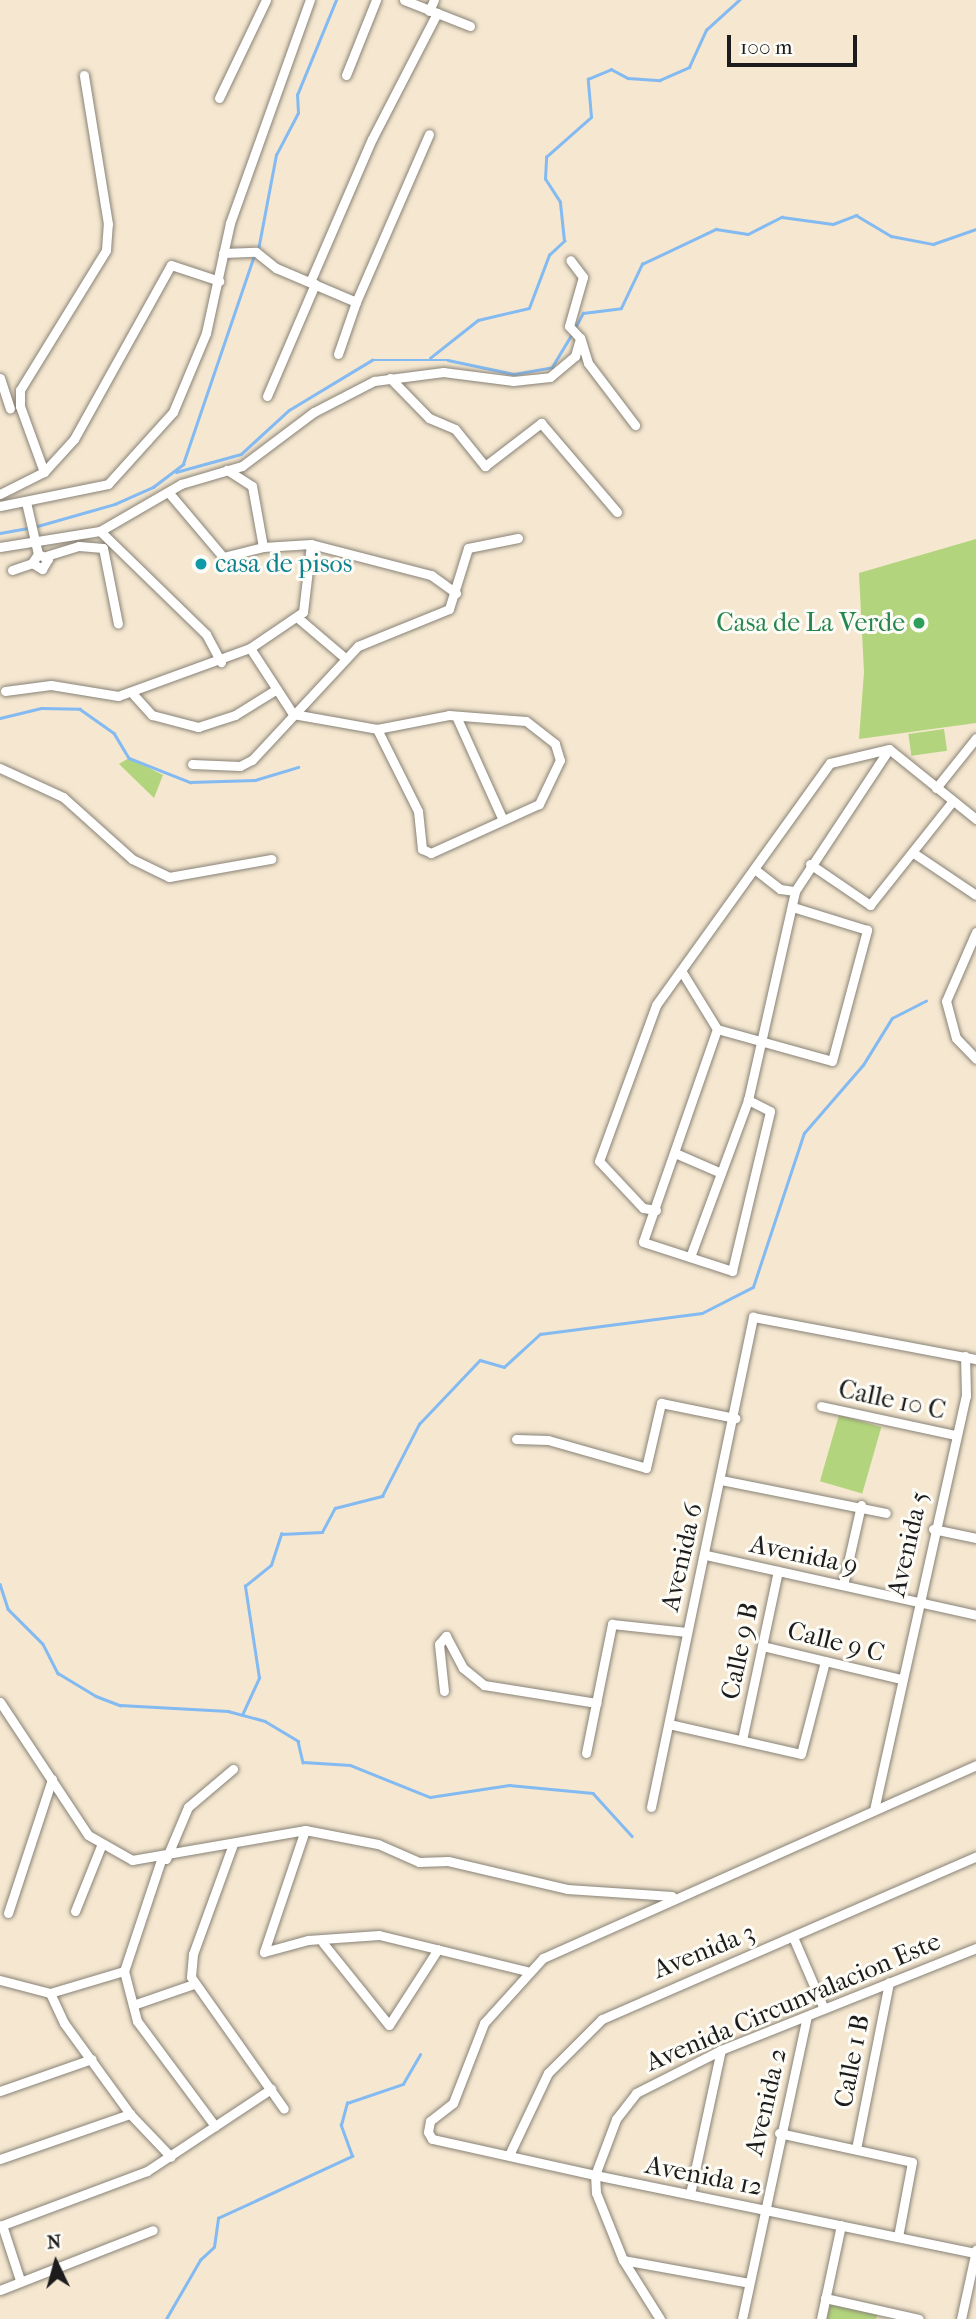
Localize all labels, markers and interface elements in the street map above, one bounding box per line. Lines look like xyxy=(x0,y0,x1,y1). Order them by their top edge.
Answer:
scale bar xyxy=(731,21,860,65)
text: 100 m xyxy=(740,35,793,59)
place label: casa de pisos xyxy=(215,548,352,580)
marker: casa de pisos xyxy=(193,556,209,572)
place label: Casa de La Verde xyxy=(716,607,905,639)
marker: Casa de La Verde xyxy=(911,615,927,631)
street label: Calle 10 C xyxy=(836,1373,948,1427)
street label: Avenida 5 xyxy=(881,1488,935,1600)
street label: Avenida 6 xyxy=(654,1500,710,1614)
street label: Avenida 9 xyxy=(747,1528,861,1582)
street label: Calle 9 B xyxy=(715,1600,765,1702)
street label: Calle 9 C xyxy=(784,1615,888,1669)
street label: Avenida 3 xyxy=(649,1917,759,1985)
street label: Avenida Circunvalacion Este xyxy=(641,1926,945,2078)
street label: Calle 1 B xyxy=(828,2012,876,2110)
street label: Avenida 2 xyxy=(738,2045,794,2159)
street label: Avenida 12 xyxy=(643,2149,765,2203)
north arrow xyxy=(21,2228,91,2298)
text: N xyxy=(46,2230,62,2254)

